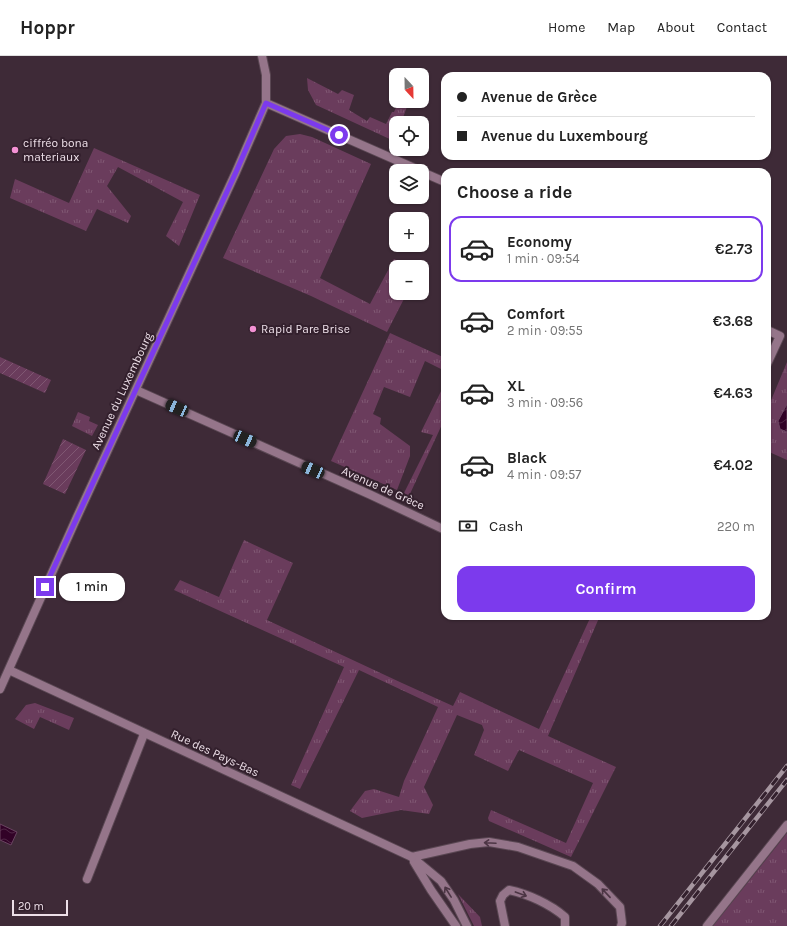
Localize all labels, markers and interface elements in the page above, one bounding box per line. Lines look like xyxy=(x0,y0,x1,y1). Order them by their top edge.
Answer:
text: Hoppr xyxy=(20,17,75,39)
text: Home xyxy=(548,19,585,36)
text: Map xyxy=(607,19,635,36)
text: About xyxy=(657,19,695,36)
text: Contact xyxy=(717,19,767,36)
north arrow xyxy=(389,68,429,108)
map controls xyxy=(389,68,429,300)
text: Avenue de Grèce xyxy=(481,88,597,106)
button: locate xyxy=(389,116,429,156)
route start xyxy=(330,126,348,144)
text: Avenue du Luxembourg xyxy=(481,127,648,145)
place label: ciffréo bona materiaux xyxy=(23,136,88,164)
marker: ciffréo bona materiaux xyxy=(10,145,20,155)
button: layers xyxy=(389,164,429,204)
text: Choose a ride xyxy=(457,181,572,203)
button: + xyxy=(389,212,429,252)
icon: car xyxy=(459,231,495,267)
text: Economy xyxy=(507,233,572,251)
text: €2.73 xyxy=(715,240,753,258)
text: 1 min · 09:54 xyxy=(507,251,580,266)
button: − xyxy=(389,260,429,300)
icon: car xyxy=(459,303,495,339)
text: Comfort xyxy=(507,305,565,323)
text: €3.68 xyxy=(713,312,753,330)
place label: Rapid Pare Brise xyxy=(261,322,350,336)
text: 2 min · 09:55 xyxy=(507,323,583,338)
marker: Rapid Pare Brise xyxy=(248,324,258,334)
street label: Avenue du Luxembourg xyxy=(89,330,155,452)
icon: car xyxy=(459,375,495,411)
text: XL xyxy=(507,377,525,395)
text: €4.63 xyxy=(714,384,753,402)
text: 3 min · 09:56 xyxy=(507,395,583,410)
car xyxy=(164,398,190,418)
car xyxy=(232,429,258,449)
icon: car xyxy=(459,447,495,483)
text: Black xyxy=(507,449,547,467)
text: €4.02 xyxy=(713,456,753,474)
car xyxy=(300,460,326,480)
street label: Avenue de Grèce xyxy=(339,463,427,513)
text: 4 min · 09:57 xyxy=(507,467,581,482)
icon: cash xyxy=(457,515,479,537)
text: Cash xyxy=(489,517,523,535)
text: 220 m xyxy=(717,519,755,534)
button: Confirm xyxy=(457,566,755,612)
callout: 1 min xyxy=(59,573,125,601)
route end xyxy=(36,578,54,596)
text: 1 min xyxy=(76,579,108,594)
street label: Rue des Pays-Bas xyxy=(169,726,261,780)
one-way arrow xyxy=(483,839,496,846)
one-way arrow xyxy=(444,886,452,898)
one-way arrow xyxy=(602,888,611,898)
one-way arrow xyxy=(515,890,527,898)
scale bar xyxy=(12,898,68,917)
text: 20 m xyxy=(18,900,44,913)

